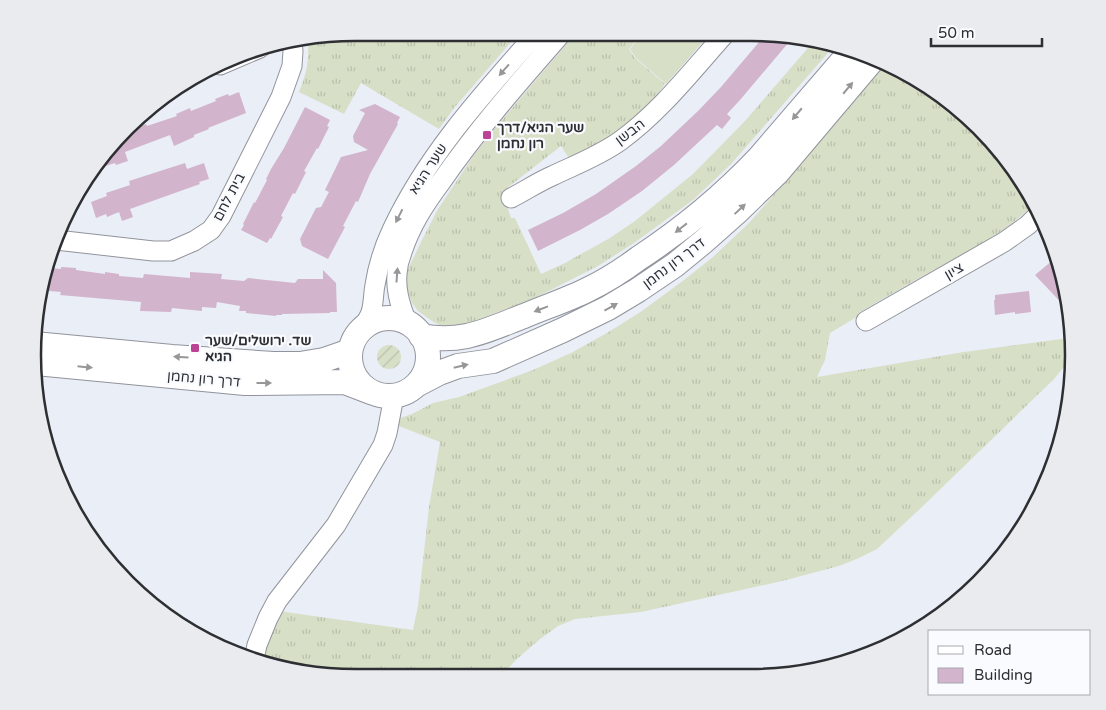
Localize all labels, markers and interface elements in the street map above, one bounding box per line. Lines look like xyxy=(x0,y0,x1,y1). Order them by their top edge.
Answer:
scale bar xyxy=(931,15,1042,47)
text: 50 m xyxy=(938,24,975,42)
one-way arrow xyxy=(498,64,509,77)
one-way arrow xyxy=(843,82,854,95)
one-way arrow xyxy=(791,108,802,121)
street label: הבשן xyxy=(612,115,648,149)
place label: שער הגיא/דרך רון נחמן xyxy=(497,119,584,152)
marker: שער הגיא/דרך רון נחמן xyxy=(481,129,493,141)
street label: שער הגיא xyxy=(405,140,451,198)
street label: בית לחם xyxy=(209,170,249,224)
one-way arrow xyxy=(734,203,746,215)
one-way arrow xyxy=(395,209,403,223)
one-way arrow xyxy=(675,223,688,234)
street label: דרך רון נחמן xyxy=(639,234,709,292)
street label: ציון xyxy=(941,259,967,283)
one-way arrow xyxy=(394,267,402,283)
one-way arrow xyxy=(604,302,617,311)
one-way arrow xyxy=(533,305,548,313)
place label: שד. ירושלים/שער הגיא xyxy=(205,332,311,365)
marker: שד. ירושלים/שער הגיא xyxy=(189,342,201,354)
one-way arrow xyxy=(173,353,189,361)
one-way arrow xyxy=(453,362,468,370)
one-way arrow xyxy=(77,364,93,372)
street label: דרך רון נחמן xyxy=(166,367,242,391)
one-way arrow xyxy=(256,379,272,387)
legend xyxy=(928,630,1091,695)
text: Road xyxy=(974,641,1012,659)
text: Building xyxy=(974,666,1033,684)

